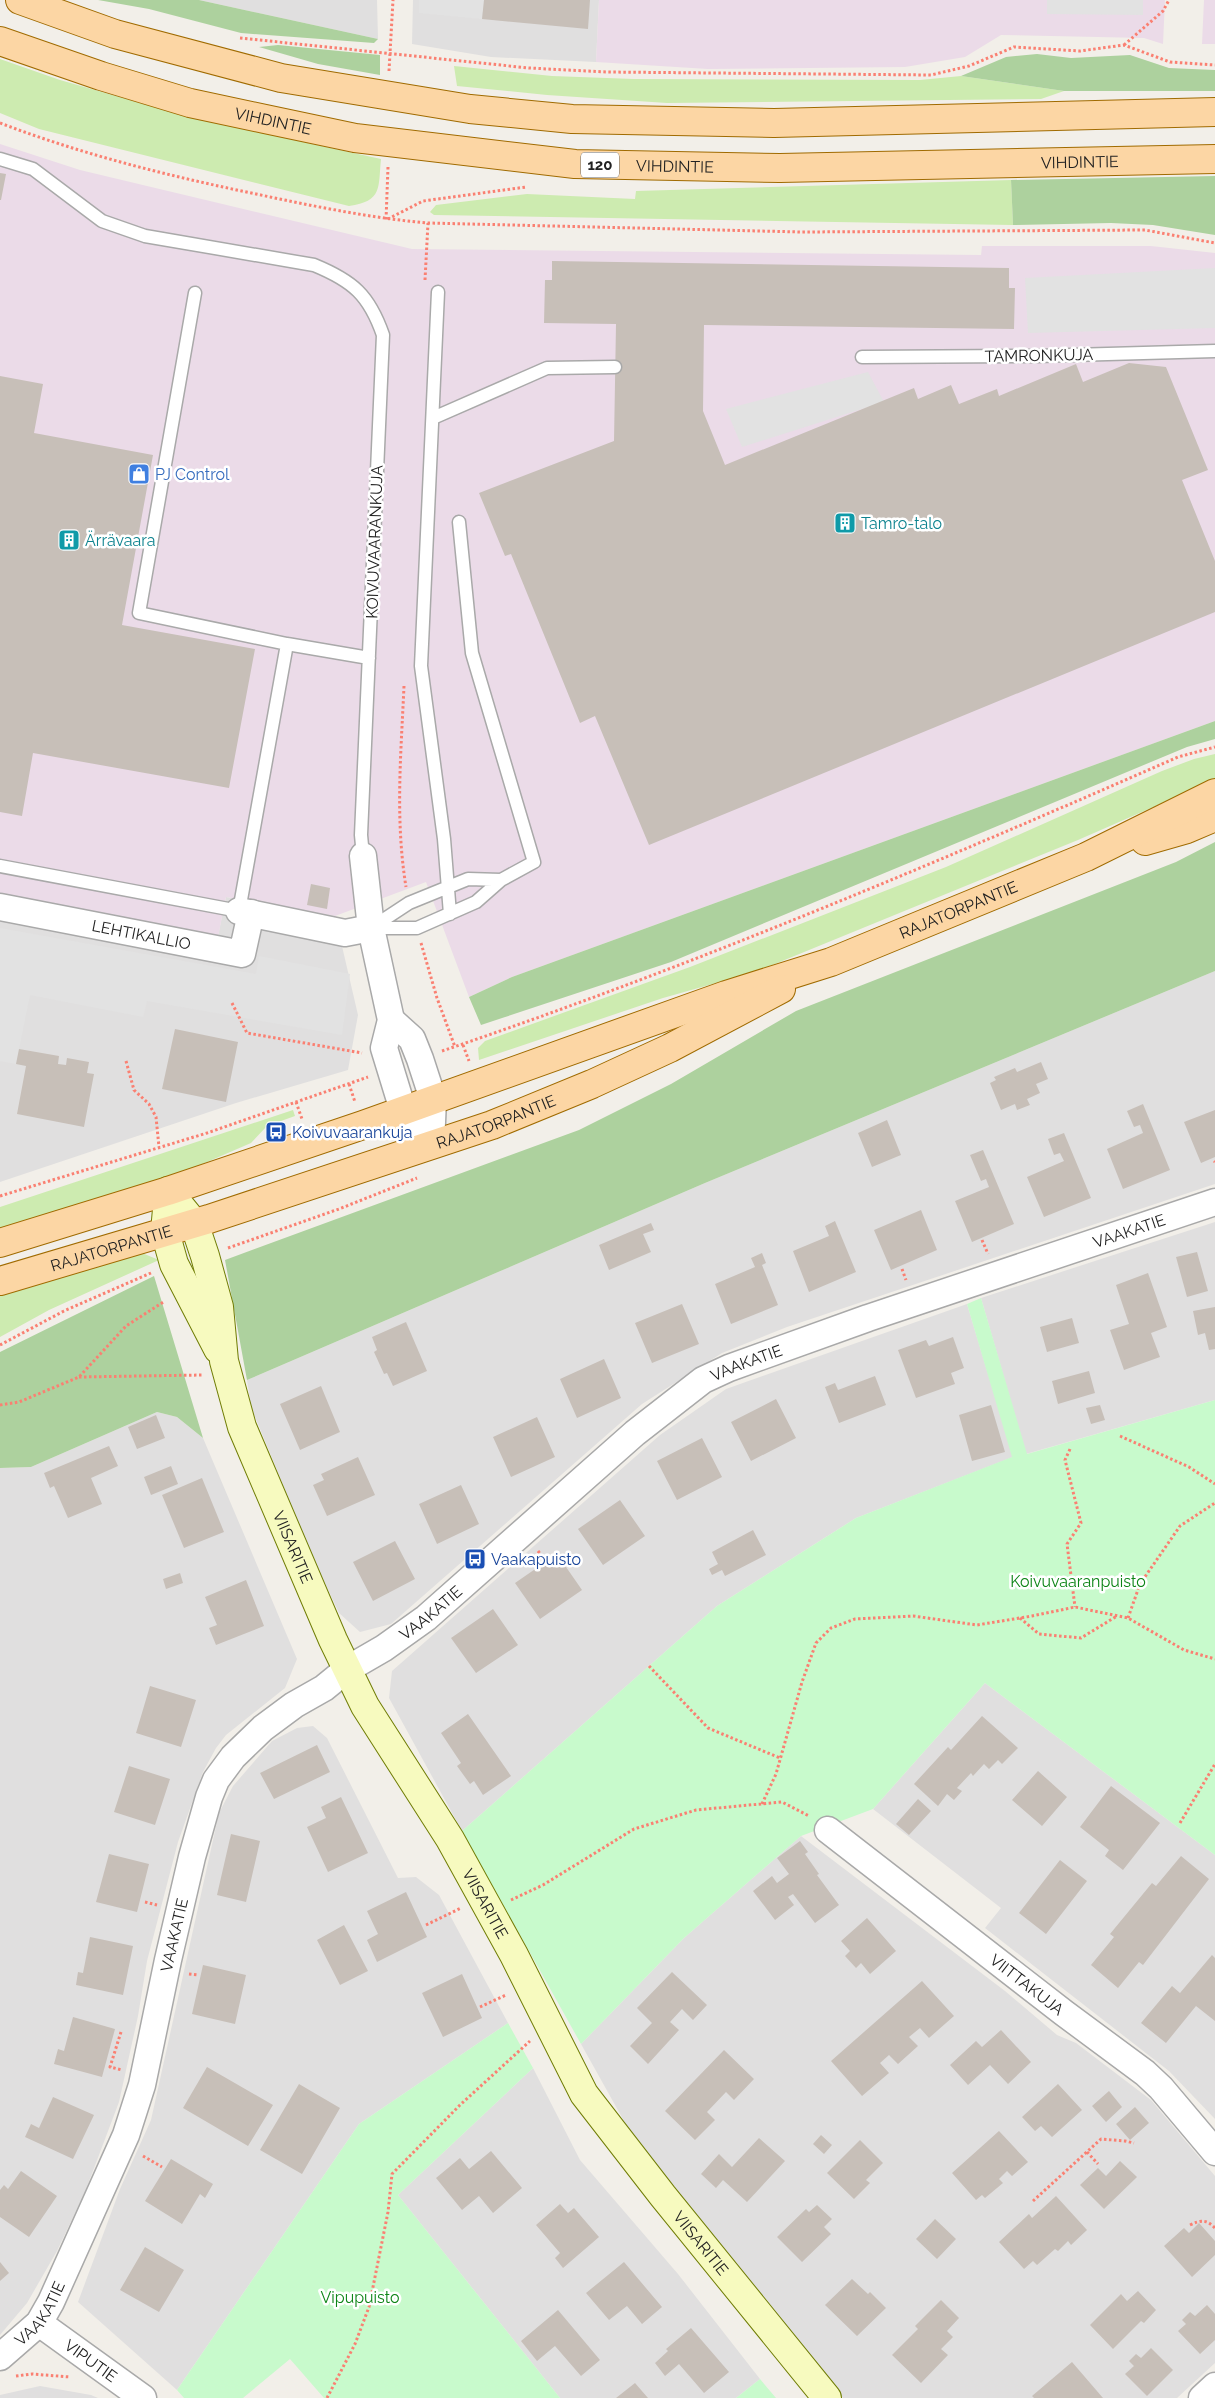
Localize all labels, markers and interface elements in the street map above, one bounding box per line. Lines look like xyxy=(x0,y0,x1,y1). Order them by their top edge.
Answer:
street label: VIHDINTIE xyxy=(233,104,313,139)
road number: 120 xyxy=(581,152,619,178)
street label: VIHDINTIE xyxy=(1041,152,1119,173)
street label: VIHDINTIE xyxy=(636,156,714,177)
street label: TAMRONKUJA xyxy=(985,345,1094,366)
shop icon: PJ Control xyxy=(127,462,151,486)
place label: PJ Control xyxy=(155,465,230,484)
street label: KOIVUVAARANKUJA xyxy=(362,465,387,619)
building icon: Tamro-talo xyxy=(833,511,857,535)
place label: Tamro-talo xyxy=(861,514,942,533)
building icon: Ärrävaara xyxy=(57,528,81,552)
place label: Ärrävaara xyxy=(85,530,156,550)
street label: RAJATORPANTIE xyxy=(897,877,1021,943)
street label: LEHTIKALLIO xyxy=(90,916,192,954)
street label: RAJATORPANTIE xyxy=(434,1091,559,1153)
bus stop icon: Koivuvaarankuja xyxy=(264,1120,288,1144)
place label: Koivuvaarankuja xyxy=(292,1123,413,1142)
street label: VAAKATIE xyxy=(1091,1210,1168,1252)
street label: RAJATORPANTIE xyxy=(48,1221,175,1276)
street label: VAAKATIE xyxy=(707,1341,785,1385)
street label: VIISARITIE xyxy=(269,1508,317,1587)
bus stop icon: Vaakapuisto xyxy=(463,1547,487,1571)
place label: Vaakapuisto xyxy=(491,1550,581,1569)
park label: Koivuvaaranpuisto xyxy=(1010,1572,1146,1591)
street label: VAAKATIE xyxy=(396,1582,466,1644)
street label: VIISARITIE xyxy=(458,1865,512,1942)
street label: VAAKATIE xyxy=(157,1896,192,1974)
street label: VIITTAKUJA xyxy=(986,1950,1068,2019)
street label: VIISARITIE xyxy=(669,2207,733,2279)
street label: VAAKATIE xyxy=(11,2278,69,2350)
park label: Vipupuisto xyxy=(320,2288,400,2307)
street label: VIPUTIE xyxy=(61,2335,121,2386)

